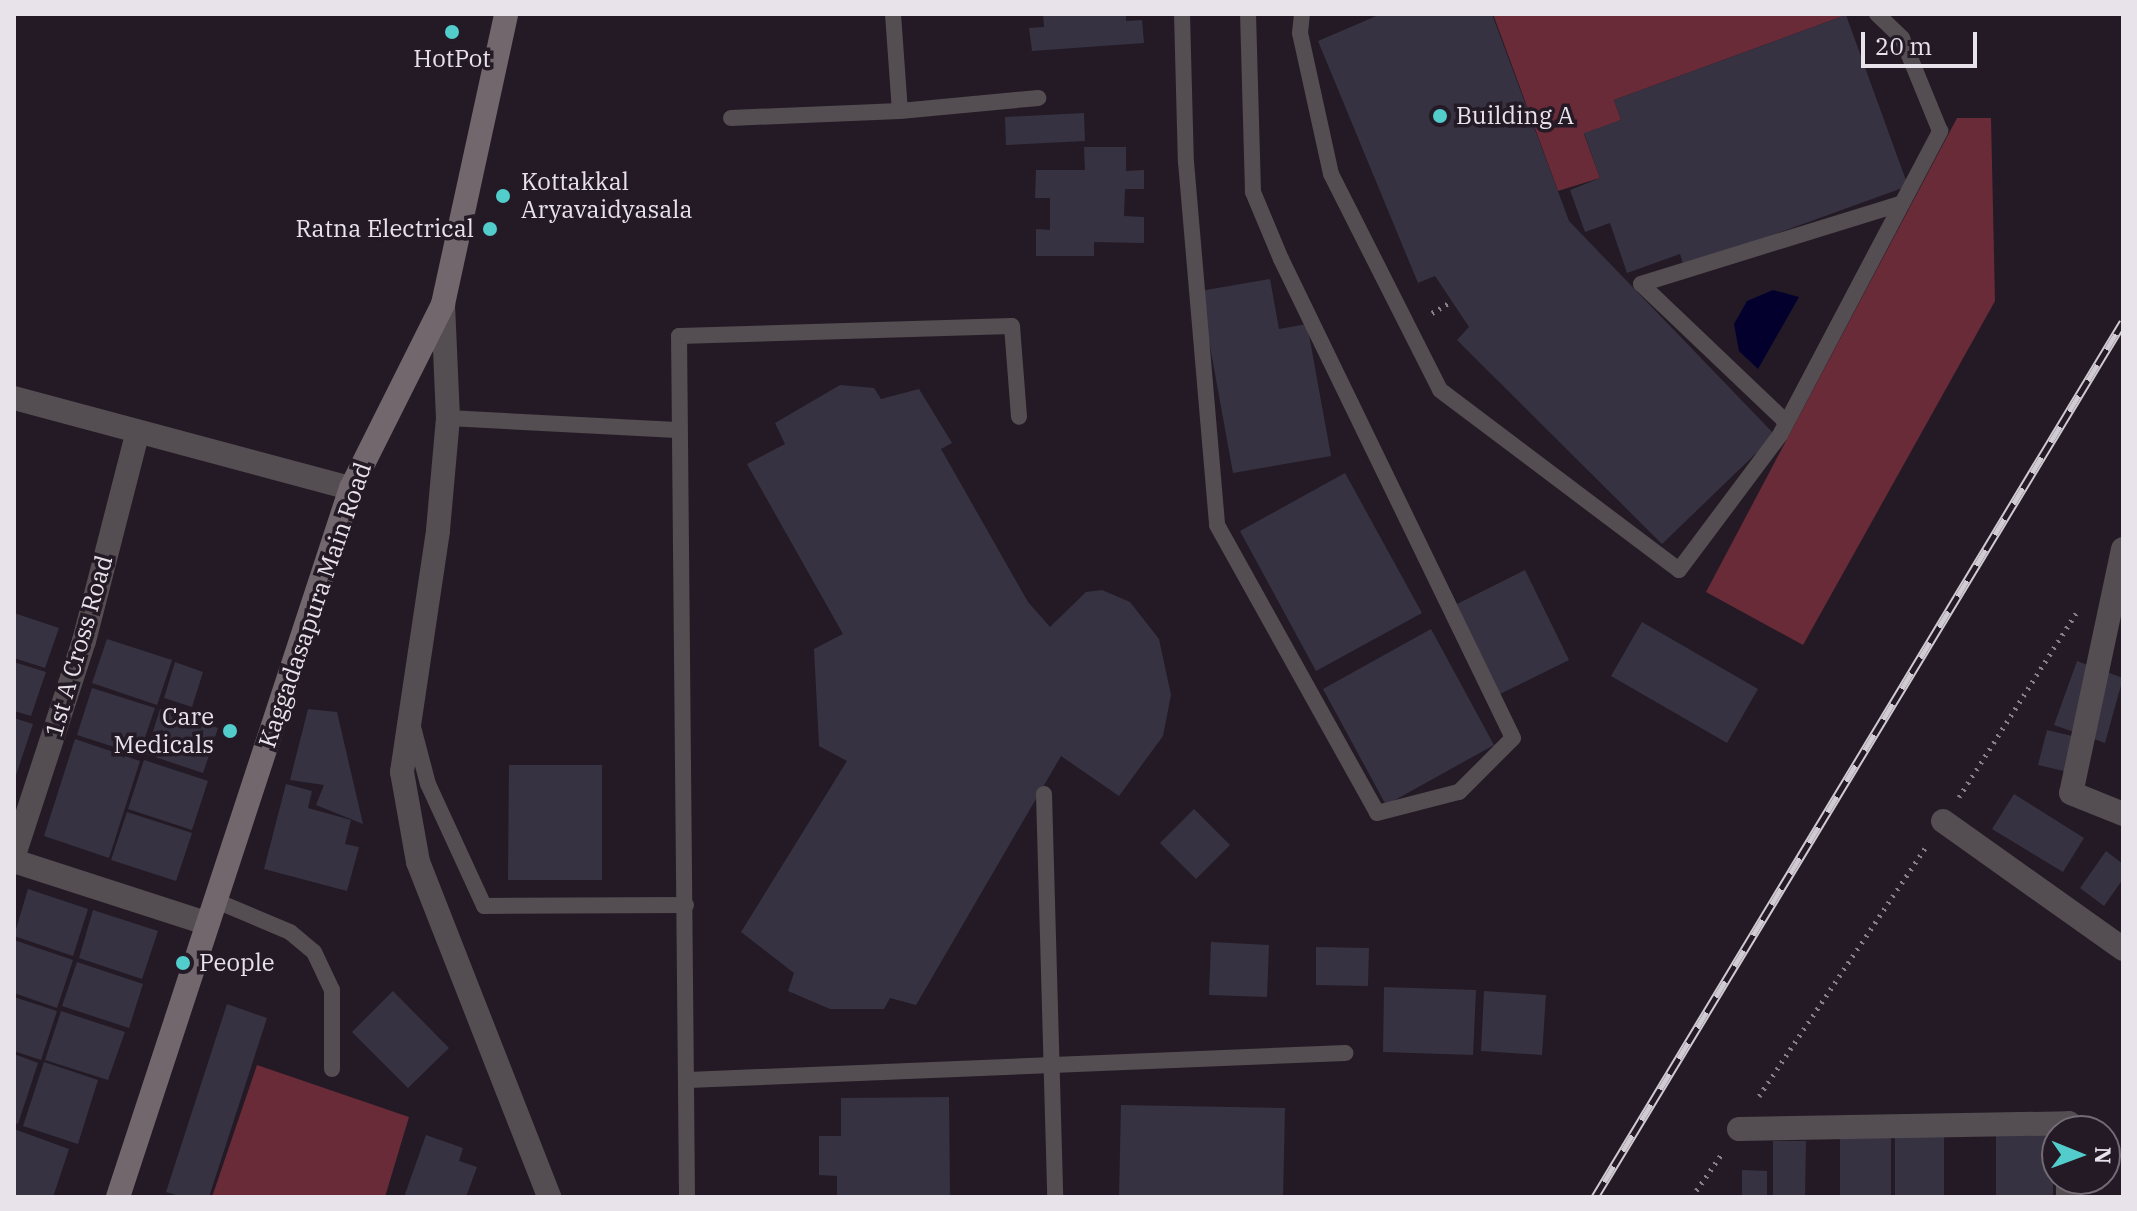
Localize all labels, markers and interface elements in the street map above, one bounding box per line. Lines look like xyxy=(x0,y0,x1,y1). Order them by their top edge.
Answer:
scale bar xyxy=(1865,16,1981,66)
marker: HotPot xyxy=(443,23,461,41)
text: 20 m xyxy=(1875,30,1932,62)
place label: HotPot xyxy=(413,45,491,73)
place label: Building A xyxy=(1456,102,1574,130)
marker: Building A xyxy=(1431,107,1449,125)
place label: Kottakkal Aryavaidyasala xyxy=(521,168,693,224)
marker: Kottakkal Aryavaidyasala xyxy=(492,185,514,207)
place label: Ratna Electrical xyxy=(295,215,474,243)
marker: Ratna Electrical xyxy=(481,220,499,238)
street label: Kaggadasapura Main Road xyxy=(253,459,377,751)
street label: 1st A Cross Road xyxy=(39,552,119,740)
place label: Care Medicals xyxy=(113,703,214,759)
marker: Care Medicals xyxy=(221,722,239,740)
place label: People xyxy=(199,949,275,977)
marker: People xyxy=(174,954,192,972)
north arrow xyxy=(2041,1115,2121,1195)
text: N xyxy=(2089,1146,2118,1164)

